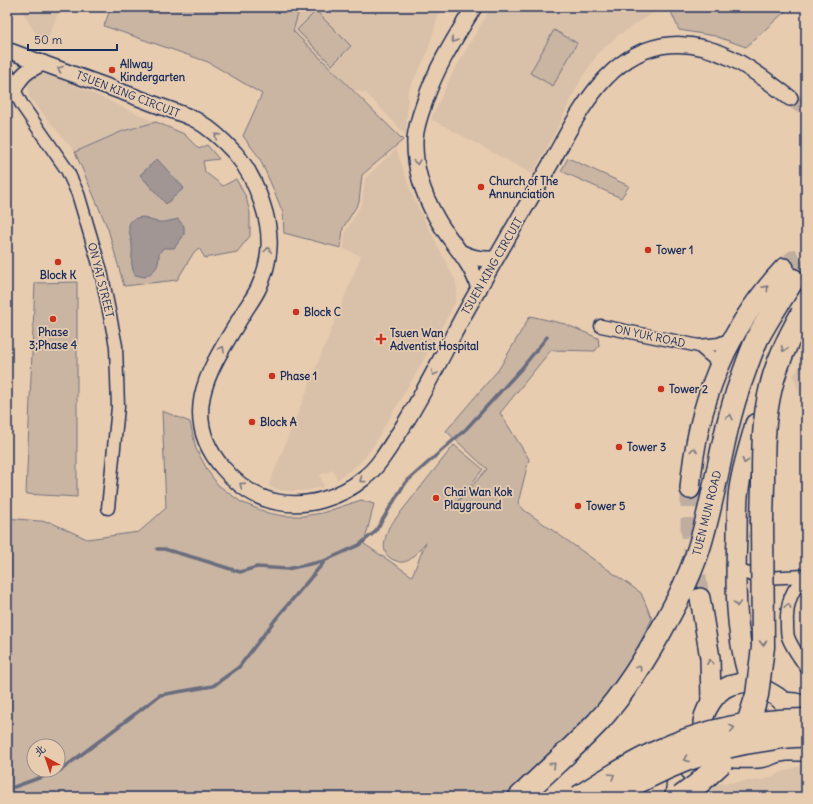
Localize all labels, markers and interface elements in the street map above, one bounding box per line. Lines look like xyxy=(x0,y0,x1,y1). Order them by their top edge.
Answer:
scale bar xyxy=(28,26,117,52)
text: 50 m xyxy=(34,32,63,47)
one-way arrow xyxy=(451,36,458,43)
place label: Allway Kindergarten xyxy=(120,57,186,85)
one-way arrow xyxy=(56,65,63,73)
marker: Allway Kindergarten xyxy=(107,65,117,75)
street label: TSUEN KING CIRCUIT xyxy=(74,68,182,120)
one-way arrow xyxy=(214,134,222,141)
one-way arrow xyxy=(412,159,421,165)
place label: Church of The Annunciation xyxy=(489,174,558,201)
marker: Church of The Annunciation xyxy=(476,182,486,192)
street label: TSUEN KING CIRCUIT xyxy=(458,215,526,317)
street label: ON YAT STREET xyxy=(85,241,117,319)
place label: Tower 1 xyxy=(656,243,693,257)
marker: Tower 1 xyxy=(643,245,653,255)
one-way arrow xyxy=(264,247,273,253)
marker: Block K xyxy=(53,257,63,267)
place label: Block K xyxy=(40,268,76,282)
one-way arrow xyxy=(761,285,768,293)
place label: Block C xyxy=(304,305,342,319)
marker: Block C xyxy=(291,307,301,317)
marker: Phase 3;Phase 4 xyxy=(48,314,58,324)
street label: ON YUK ROAD xyxy=(613,322,687,350)
place label: Phase 3;Phase 4 xyxy=(29,325,78,352)
place label: Tsuen Wan Adventist Hospital xyxy=(390,326,479,354)
marker: Tsuen Wan Adventist Hospital xyxy=(375,333,387,345)
one-way arrow xyxy=(781,345,789,352)
one-way arrow xyxy=(218,346,225,353)
one-way arrow xyxy=(431,368,438,376)
place label: Phase 1 xyxy=(280,369,317,383)
marker: Phase 1 xyxy=(267,371,277,381)
place label: Tower 2 xyxy=(669,382,708,396)
marker: Tower 2 xyxy=(656,384,666,394)
one-way arrow xyxy=(726,414,734,420)
place label: Block A xyxy=(260,415,297,429)
marker: Block A xyxy=(247,417,257,427)
place label: Tower 3 xyxy=(627,440,666,454)
marker: Tower 3 xyxy=(614,442,624,452)
one-way arrow xyxy=(689,447,698,453)
one-way arrow xyxy=(741,457,750,464)
street label: TUEN MUN ROAD xyxy=(690,469,724,557)
one-way arrow xyxy=(359,475,366,482)
one-way arrow xyxy=(239,483,246,490)
place label: Chai Wan Kok Playground xyxy=(444,485,513,513)
marker: Chai Wan Kok Playground xyxy=(431,493,441,503)
place label: Tower 5 xyxy=(586,499,625,513)
marker: Tower 5 xyxy=(573,501,583,511)
one-way arrow xyxy=(733,601,741,607)
one-way arrow xyxy=(783,602,791,609)
one-way arrow xyxy=(759,640,767,646)
one-way arrow xyxy=(706,659,715,665)
one-way arrow xyxy=(634,665,642,672)
one-way arrow xyxy=(729,725,735,733)
north arrow xyxy=(26,738,66,778)
text: 北 xyxy=(31,741,48,759)
one-way arrow xyxy=(682,755,689,763)
one-way arrow xyxy=(548,763,556,770)
one-way arrow xyxy=(608,774,615,781)

